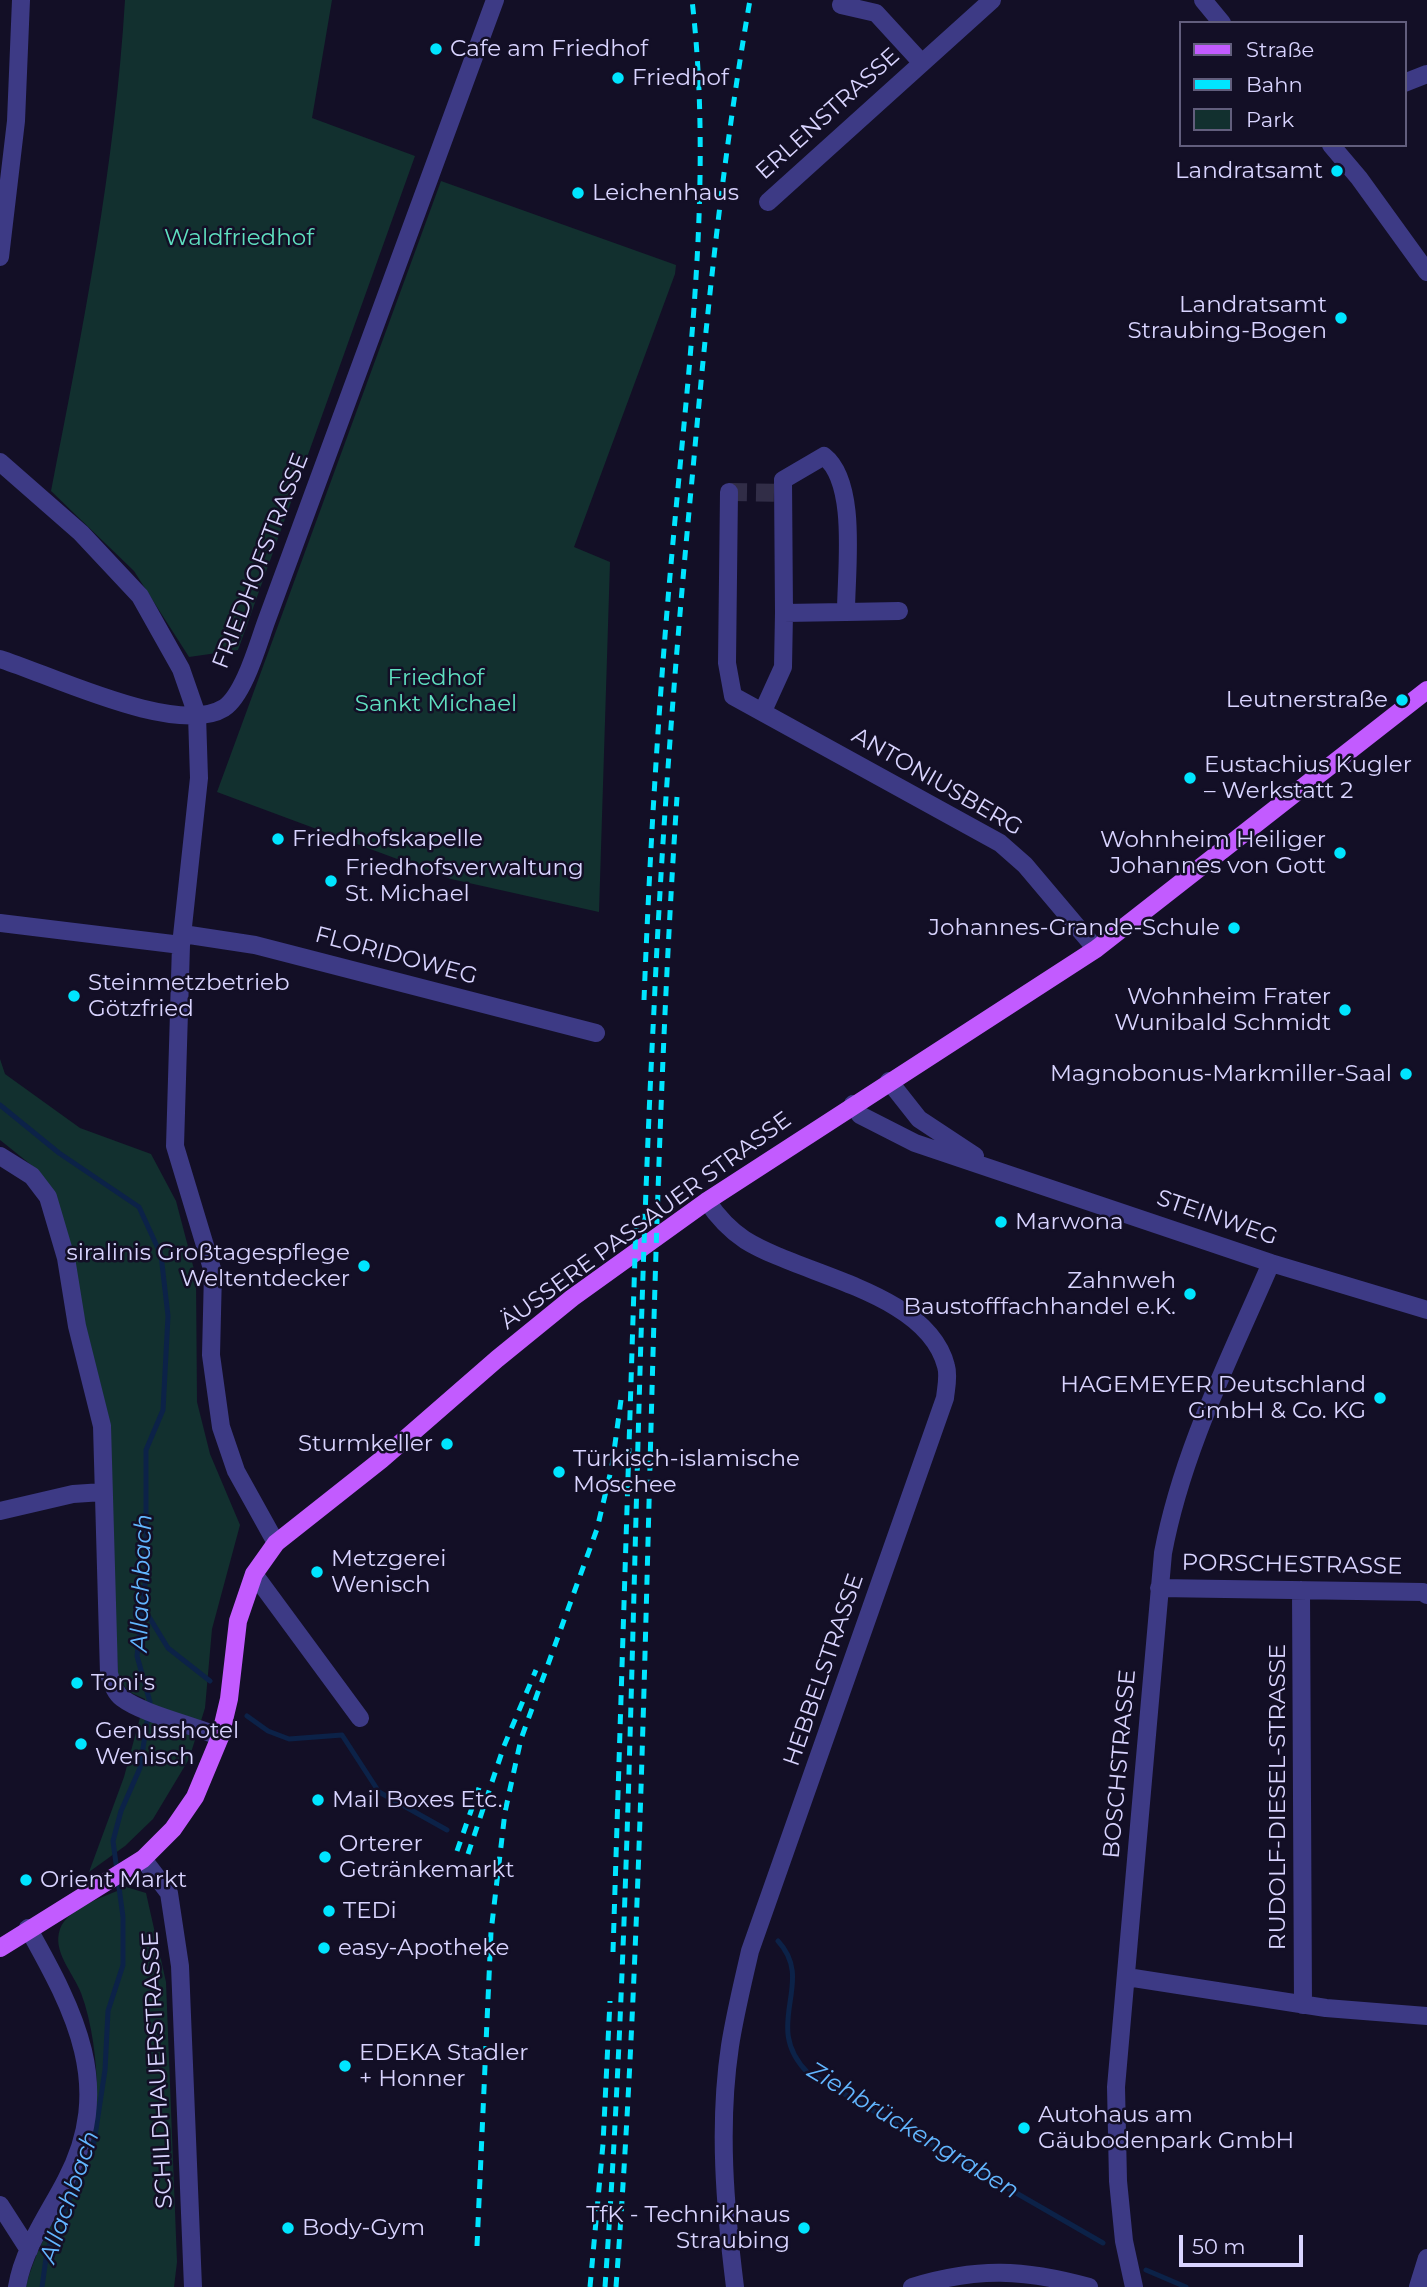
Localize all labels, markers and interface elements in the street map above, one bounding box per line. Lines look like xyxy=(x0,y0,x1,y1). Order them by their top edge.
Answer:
legend xyxy=(1178,21,1406,147)
place label: Cafe am Friedhof xyxy=(450,35,648,63)
text: Straße xyxy=(1246,37,1314,62)
marker: Cafe am Friedhof xyxy=(428,41,444,57)
street label: ERLENSTRASSE xyxy=(751,42,905,186)
place label: Friedhof xyxy=(632,64,729,92)
marker: Friedhof xyxy=(610,70,626,86)
text: Bahn xyxy=(1246,72,1303,97)
text: Park xyxy=(1246,107,1294,132)
place label: Landratsamt xyxy=(1175,157,1323,185)
marker: Landratsamt xyxy=(1329,163,1345,179)
place label: Leichenhaus xyxy=(592,179,739,207)
marker: Leichenhaus xyxy=(570,185,586,201)
park label: Waldfriedhof xyxy=(164,224,314,252)
place label: Landratsamt Straubing-Bogen xyxy=(1127,291,1327,345)
marker: Landratsamt Straubing-Bogen xyxy=(1333,310,1349,326)
street label: FRIEDHOFSTRASSE xyxy=(207,449,315,673)
park label: Friedhof Sankt Michael xyxy=(355,664,517,718)
place label: Leutnerstraße xyxy=(1226,686,1388,714)
marker: Leutnerstraße xyxy=(1394,692,1410,708)
street label: ANTONIUSBERG xyxy=(847,722,1027,842)
place label: Eustachius Kugler – Werkstatt 2 xyxy=(1204,751,1412,805)
marker: Eustachius Kugler – Werkstatt 2 xyxy=(1182,770,1198,786)
place label: Friedhofskapelle xyxy=(292,825,483,853)
place label: Wohnheim Heiliger Johannes von Gott xyxy=(1100,826,1326,880)
marker: Friedhofskapelle xyxy=(270,831,286,847)
marker: Wohnheim Heiliger Johannes von Gott xyxy=(1332,845,1348,861)
place label: Friedhofsverwaltung St. Michael xyxy=(345,854,584,908)
marker: Friedhofsverwaltung St. Michael xyxy=(323,873,339,889)
place label: Johannes-Grande-Schule xyxy=(928,914,1220,942)
marker: Johannes-Grande-Schule xyxy=(1226,920,1242,936)
street label: FLORIDOWEG xyxy=(312,921,480,991)
place label: Steinmetzbetrieb Götzfried xyxy=(88,969,290,1023)
place label: Wohnheim Frater Wunibald Schmidt xyxy=(1114,983,1331,1037)
marker: Steinmetzbetrieb Götzfried xyxy=(66,988,82,1004)
marker: Wohnheim Frater Wunibald Schmidt xyxy=(1337,1002,1353,1018)
place label: Magnobonus-Markmiller-Saal xyxy=(1050,1060,1392,1088)
marker: Magnobonus-Markmiller-Saal xyxy=(1398,1066,1414,1082)
street label: ÄUSSERE PASSAUER STRASSE xyxy=(495,1106,797,1336)
street label: STEINWEG xyxy=(1153,1184,1281,1252)
place label: Marwona xyxy=(1015,1208,1124,1236)
marker: Marwona xyxy=(993,1214,1009,1230)
place label: siralinis Großtagespflege Weltentdecker xyxy=(66,1239,350,1293)
marker: siralinis Großtagespflege Weltentdecker xyxy=(356,1258,372,1274)
place label: Zahnweh Baustofffachhandel e.K. xyxy=(904,1267,1176,1321)
marker: Zahnweh Baustofffachhandel e.K. xyxy=(1182,1286,1198,1302)
place label: HAGEMEYER Deutschland GmbH & Co. KG xyxy=(1060,1371,1366,1425)
marker: HAGEMEYER Deutschland GmbH & Co. KG xyxy=(1372,1390,1388,1406)
place label: Sturmkeller xyxy=(298,1430,433,1458)
marker: Sturmkeller xyxy=(439,1436,455,1452)
place label: Türkisch-islamische Moschee xyxy=(573,1445,800,1499)
marker: Türkisch-islamische Moschee xyxy=(551,1464,567,1480)
water label: Allachbach xyxy=(125,1514,159,1652)
place label: Metzgerei Wenisch xyxy=(331,1545,446,1599)
street label: PORSCHESTRASSE xyxy=(1181,1549,1403,1581)
marker: Metzgerei Wenisch xyxy=(309,1564,325,1580)
street label: HEBBELSTRASSE xyxy=(778,1570,870,1770)
street label: RUDOLF-DIESEL-STRASSE xyxy=(1264,1644,1292,1950)
street label: BOSCHSTRASSE xyxy=(1098,1668,1142,1860)
place label: Toni's xyxy=(91,1669,155,1697)
marker: Toni's xyxy=(69,1675,85,1691)
place label: Genusshotel Wenisch xyxy=(95,1717,239,1771)
marker: Genusshotel Wenisch xyxy=(73,1736,89,1752)
place label: Mail Boxes Etc. xyxy=(332,1786,503,1814)
marker: Mail Boxes Etc. xyxy=(310,1792,326,1808)
place label: Orterer Getränkemarkt xyxy=(339,1830,515,1884)
marker: Orterer Getränkemarkt xyxy=(317,1849,333,1865)
place label: Orient Markt xyxy=(40,1866,187,1894)
marker: Orient Markt xyxy=(18,1872,34,1888)
place label: TEDi xyxy=(343,1897,397,1925)
marker: TEDi xyxy=(321,1903,337,1919)
street label: SCHILDHAUERSTRASSE xyxy=(137,1931,179,2209)
place label: easy-Apotheke xyxy=(338,1934,509,1962)
marker: easy-Apotheke xyxy=(316,1940,332,1956)
place label: EDEKA Stadler + Honner xyxy=(359,2039,529,2093)
water label: Ziehbrückengraben xyxy=(802,2056,1024,2206)
marker: EDEKA Stadler + Honner xyxy=(337,2058,353,2074)
place label: Autohaus am Gäubodenpark GmbH xyxy=(1038,2101,1294,2155)
marker: Autohaus am Gäubodenpark GmbH xyxy=(1016,2120,1032,2136)
water label: Allachbach xyxy=(34,2127,106,2267)
place label: TfK - Technikhaus Straubing xyxy=(586,2201,790,2255)
place label: Body-Gym xyxy=(302,2214,425,2242)
marker: Body-Gym xyxy=(280,2220,296,2236)
marker: TfK - Technikhaus Straubing xyxy=(796,2220,812,2236)
scale bar xyxy=(1182,2220,1306,2264)
text: 50 m xyxy=(1192,2234,1246,2259)

